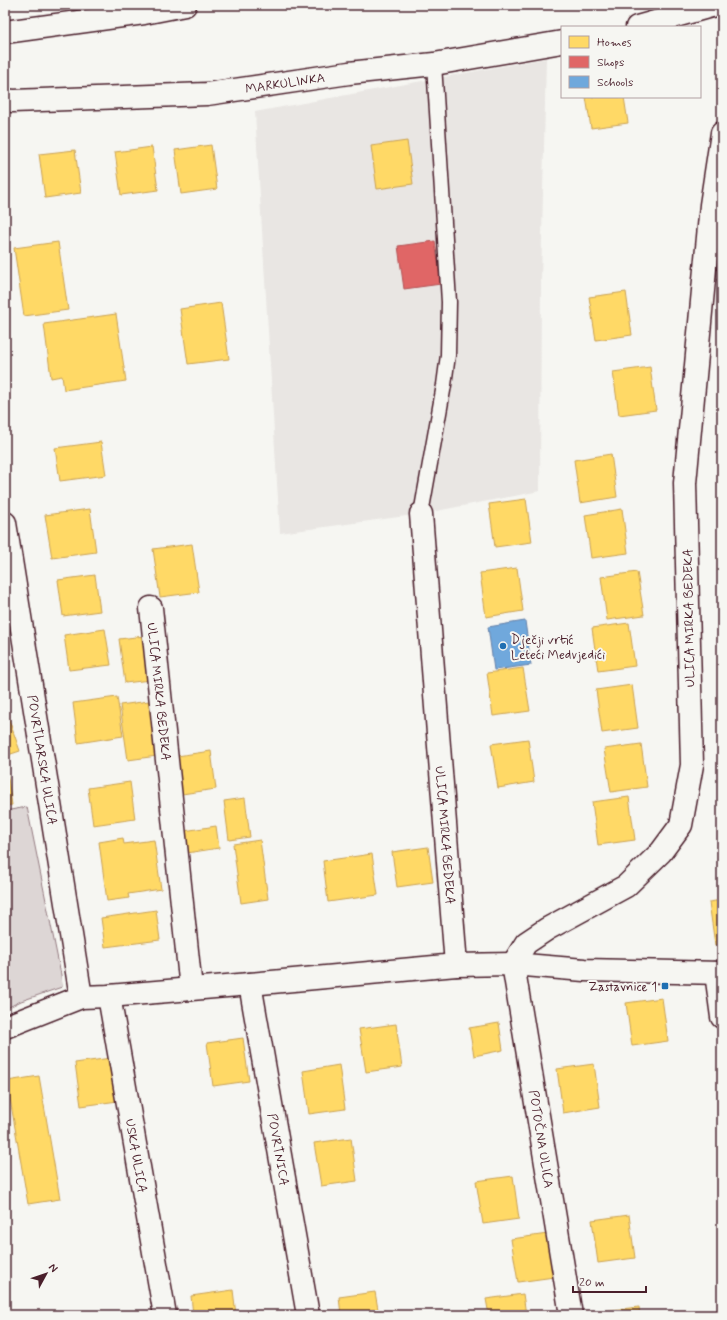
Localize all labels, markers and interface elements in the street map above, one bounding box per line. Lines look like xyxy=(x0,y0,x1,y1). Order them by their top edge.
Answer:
legend xyxy=(561,26,701,98)
text: Homes xyxy=(597,35,632,51)
text: Shops xyxy=(597,55,624,71)
street label: MARKULINKA xyxy=(244,70,326,98)
text: Schools xyxy=(597,75,633,91)
street label: ULICA MIRKA BEDEKA xyxy=(680,548,699,687)
street label: ULICA MIRKA BEDEKA xyxy=(143,622,174,762)
place label: Dječji vrtić Leteći Medvjedići xyxy=(511,632,605,664)
marker: Dječji vrtić Leteći Medvjedići xyxy=(498,641,508,651)
street label: POVRTLARSKA ULICA xyxy=(23,694,60,826)
street label: ULICA MIRKA BEDEKA xyxy=(431,765,458,905)
place label: Zastavnice 1 xyxy=(588,979,657,996)
marker: Zastavnice 1 xyxy=(660,981,670,991)
street label: POTOČNA ULICA xyxy=(524,1089,558,1189)
street label: POVRTNICA xyxy=(263,1112,292,1187)
street label: USKA ULICA xyxy=(121,1118,150,1194)
north arrow xyxy=(26,1254,66,1294)
text: N xyxy=(45,1261,61,1276)
scale bar xyxy=(573,1268,646,1294)
text: 20 m xyxy=(579,1275,605,1291)

